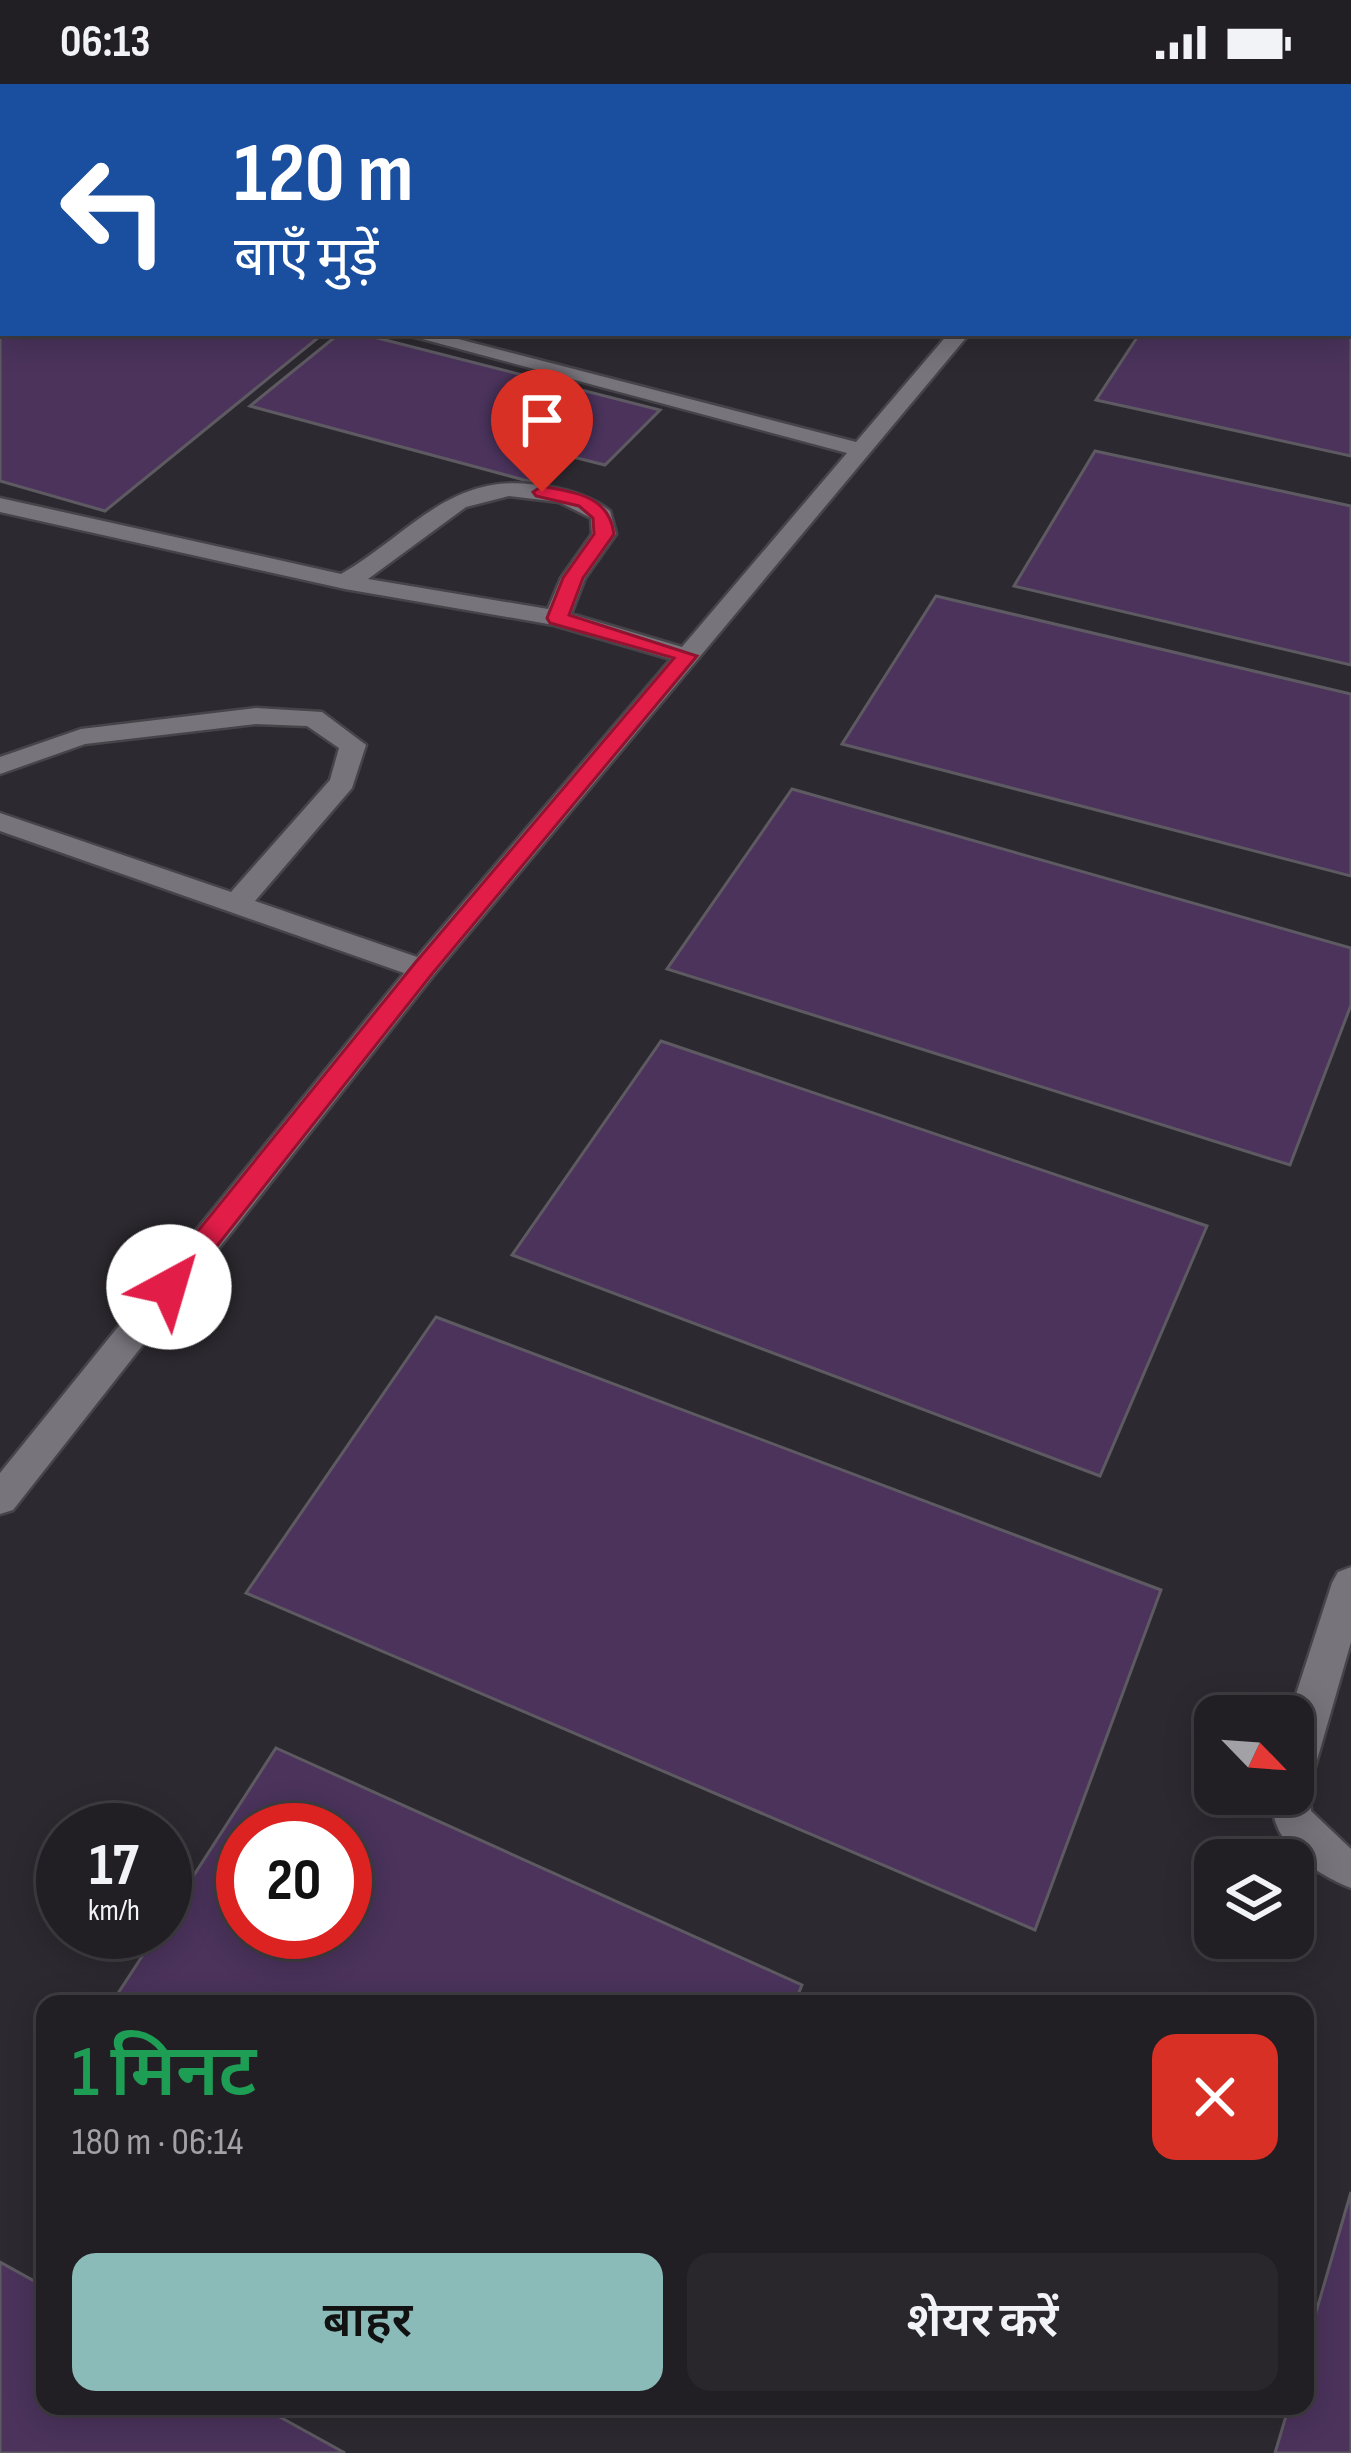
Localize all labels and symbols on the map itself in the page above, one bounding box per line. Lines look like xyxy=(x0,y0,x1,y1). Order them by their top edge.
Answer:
pin xyxy=(491,369,593,492)
position arrow xyxy=(106,1224,232,1350)
north arrow xyxy=(1194,1695,1314,1815)
speed limit sign: 20 xyxy=(216,1803,372,1959)

